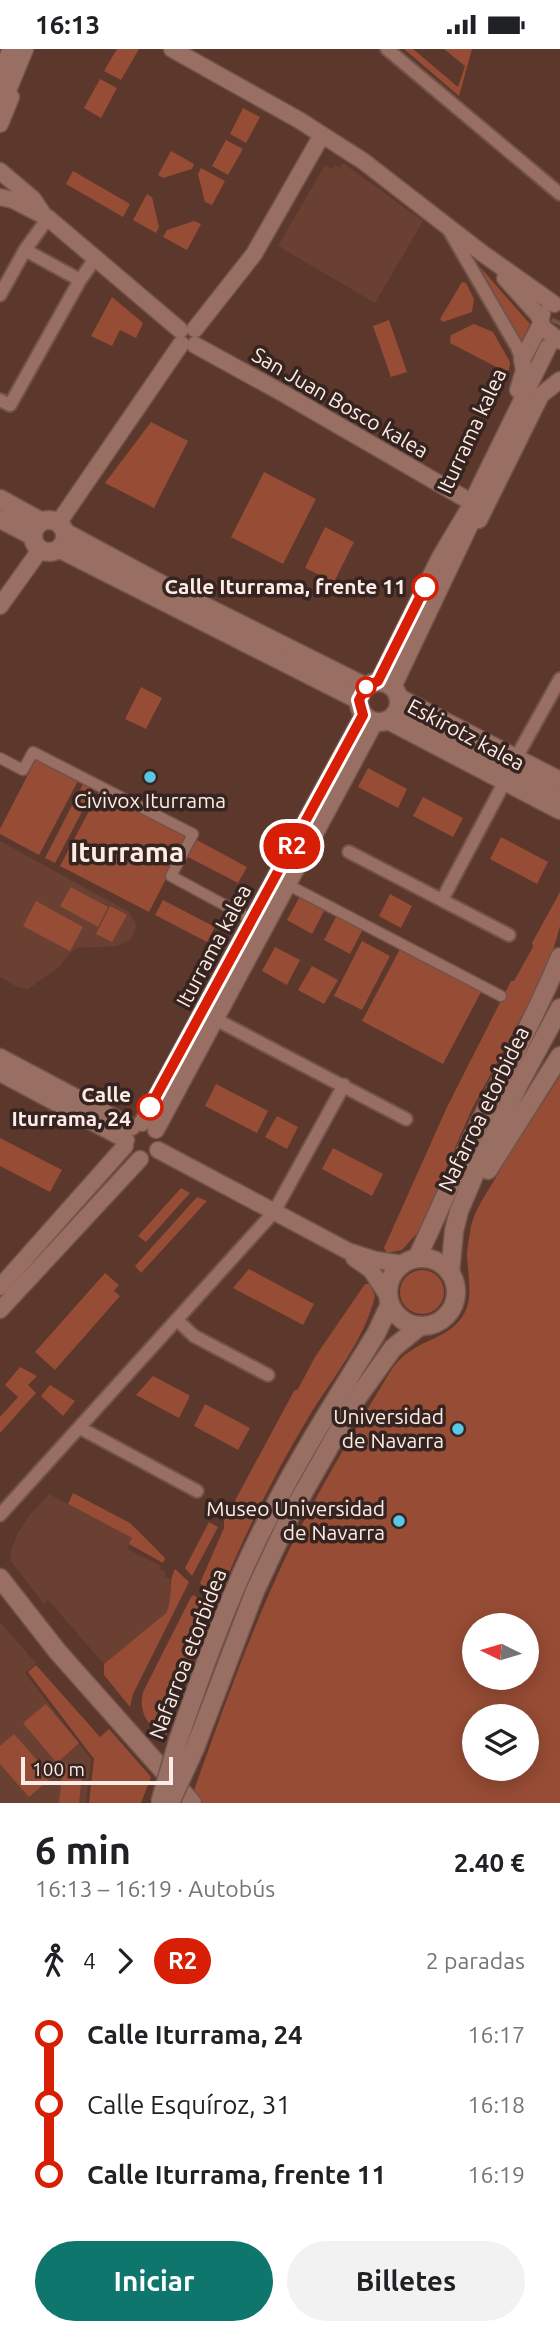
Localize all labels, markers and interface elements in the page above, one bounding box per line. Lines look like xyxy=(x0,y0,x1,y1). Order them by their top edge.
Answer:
text: 16:13 xyxy=(35,10,100,39)
street label: San Juan Bosco kalea xyxy=(248,342,433,462)
street label: Iturrama kalea xyxy=(432,364,511,497)
place label: Calle Iturrama, frente 11 xyxy=(164,574,406,598)
marker: Calle Iturrama, frente 11 xyxy=(412,574,438,600)
unlabelled marker xyxy=(356,677,376,697)
street label: Eskirotz kalea xyxy=(404,693,529,775)
marker: Civivox Iturrama xyxy=(142,769,158,785)
place label: Civivox Iturrama xyxy=(74,788,226,812)
line badge: R2 xyxy=(260,823,324,869)
text: R2 xyxy=(277,832,307,859)
district label: Iturrama xyxy=(70,836,184,867)
street label: Iturrama kalea xyxy=(171,880,255,1011)
street label: Nafarroa etorbidea xyxy=(433,1022,533,1195)
place label: Calle Iturrama, 24 xyxy=(12,1082,131,1130)
marker: Calle Iturrama, 24 xyxy=(137,1094,163,1120)
place label: Universidad de Navarra xyxy=(333,1404,444,1452)
marker: Universidad de Navarra xyxy=(450,1421,466,1437)
place label: Museo Universidad de Navarra xyxy=(206,1496,385,1544)
marker: Museo Universidad de Navarra xyxy=(391,1513,407,1529)
street label: Nafarroa etorbidea xyxy=(144,1565,231,1742)
north arrow xyxy=(462,1613,539,1691)
map controls xyxy=(462,1613,539,1781)
button: layers xyxy=(462,1704,539,1781)
scale bar xyxy=(21,1754,173,1786)
text: 100 m xyxy=(32,1758,85,1780)
text: 6 min xyxy=(35,1829,131,1871)
text: 2.40 € xyxy=(454,1848,525,1877)
text: 16:13 – 16:19 · Autobús xyxy=(35,1876,275,1901)
icon: walk xyxy=(35,1942,73,1980)
icon: forward xyxy=(106,1942,144,1980)
text: R2 xyxy=(168,1947,197,1974)
text: 4 xyxy=(83,1948,96,1973)
text: 2 paradas xyxy=(426,1948,525,1973)
text: Calle Iturrama, 24 xyxy=(87,2020,303,2049)
text: 16:17 xyxy=(467,2022,525,2047)
text: Calle Esquíroz, 31 xyxy=(87,2090,291,2119)
text: 16:18 xyxy=(467,2092,525,2117)
text: Calle Iturrama, frente 11 xyxy=(87,2160,386,2189)
text: 16:19 xyxy=(467,2162,525,2187)
button: Iniciar xyxy=(35,2241,273,2321)
button: Billetes xyxy=(287,2241,525,2321)

